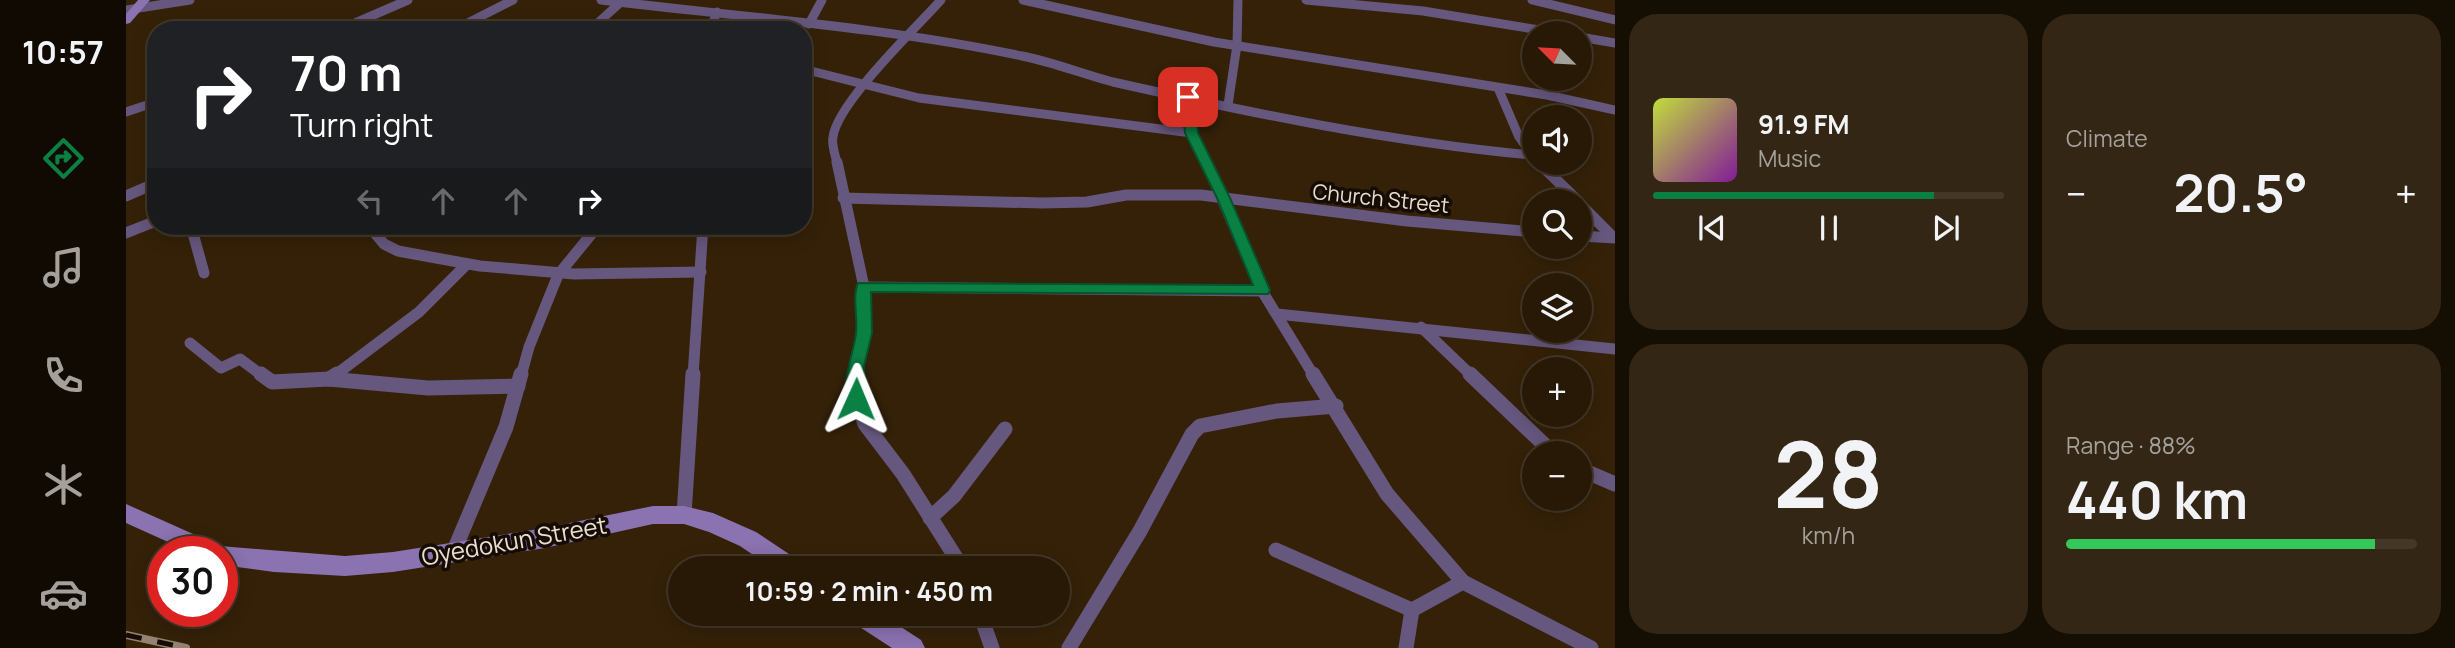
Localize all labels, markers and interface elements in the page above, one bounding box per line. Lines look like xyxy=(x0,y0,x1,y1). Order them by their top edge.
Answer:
north arrow xyxy=(1522,21,1592,91)
map controls xyxy=(1522,21,1592,511)
text: 10:57 xyxy=(22,30,104,74)
text: 70 m xyxy=(290,39,402,106)
icon: right xyxy=(175,49,266,140)
pin xyxy=(1158,67,1218,127)
icon: arrive xyxy=(1169,78,1207,116)
text: Turn right xyxy=(290,103,433,147)
button: sound xyxy=(1522,105,1592,175)
text: 91.9 FM xyxy=(1758,106,1850,142)
text: Climate xyxy=(2066,122,2148,154)
icon: directions xyxy=(39,134,88,183)
text: Music xyxy=(1758,142,1821,174)
text: 20.5° xyxy=(2173,157,2308,228)
text: − xyxy=(2066,167,2087,219)
text: + xyxy=(2395,167,2417,219)
street label: Church Street xyxy=(1311,177,1451,219)
icon: left xyxy=(351,182,389,220)
icon: ahead xyxy=(424,182,462,220)
icon: ahead xyxy=(497,182,535,220)
icon: right xyxy=(570,182,608,220)
button: search xyxy=(1522,189,1592,259)
icon: previous xyxy=(1693,209,1731,247)
icon: pause xyxy=(1810,209,1848,247)
icon: next xyxy=(1927,209,1965,247)
icon: music xyxy=(39,243,88,292)
button: layers xyxy=(1522,273,1592,343)
icon: phone xyxy=(39,351,88,400)
button: + xyxy=(1522,357,1592,427)
position arrow xyxy=(819,362,893,436)
text: 28 xyxy=(1774,411,1883,535)
text: Range · 88% xyxy=(2066,429,2196,461)
button: − xyxy=(1522,441,1592,511)
icon: climate xyxy=(39,460,88,509)
text: 440 km xyxy=(2066,464,2248,535)
street label: Oyedokun Street xyxy=(419,507,609,573)
text: km/h xyxy=(1802,519,1855,551)
speed limit sign: 30 xyxy=(147,536,238,627)
icon: car xyxy=(39,569,88,618)
text: 10:59 · 2 min · 450 m xyxy=(745,573,993,609)

